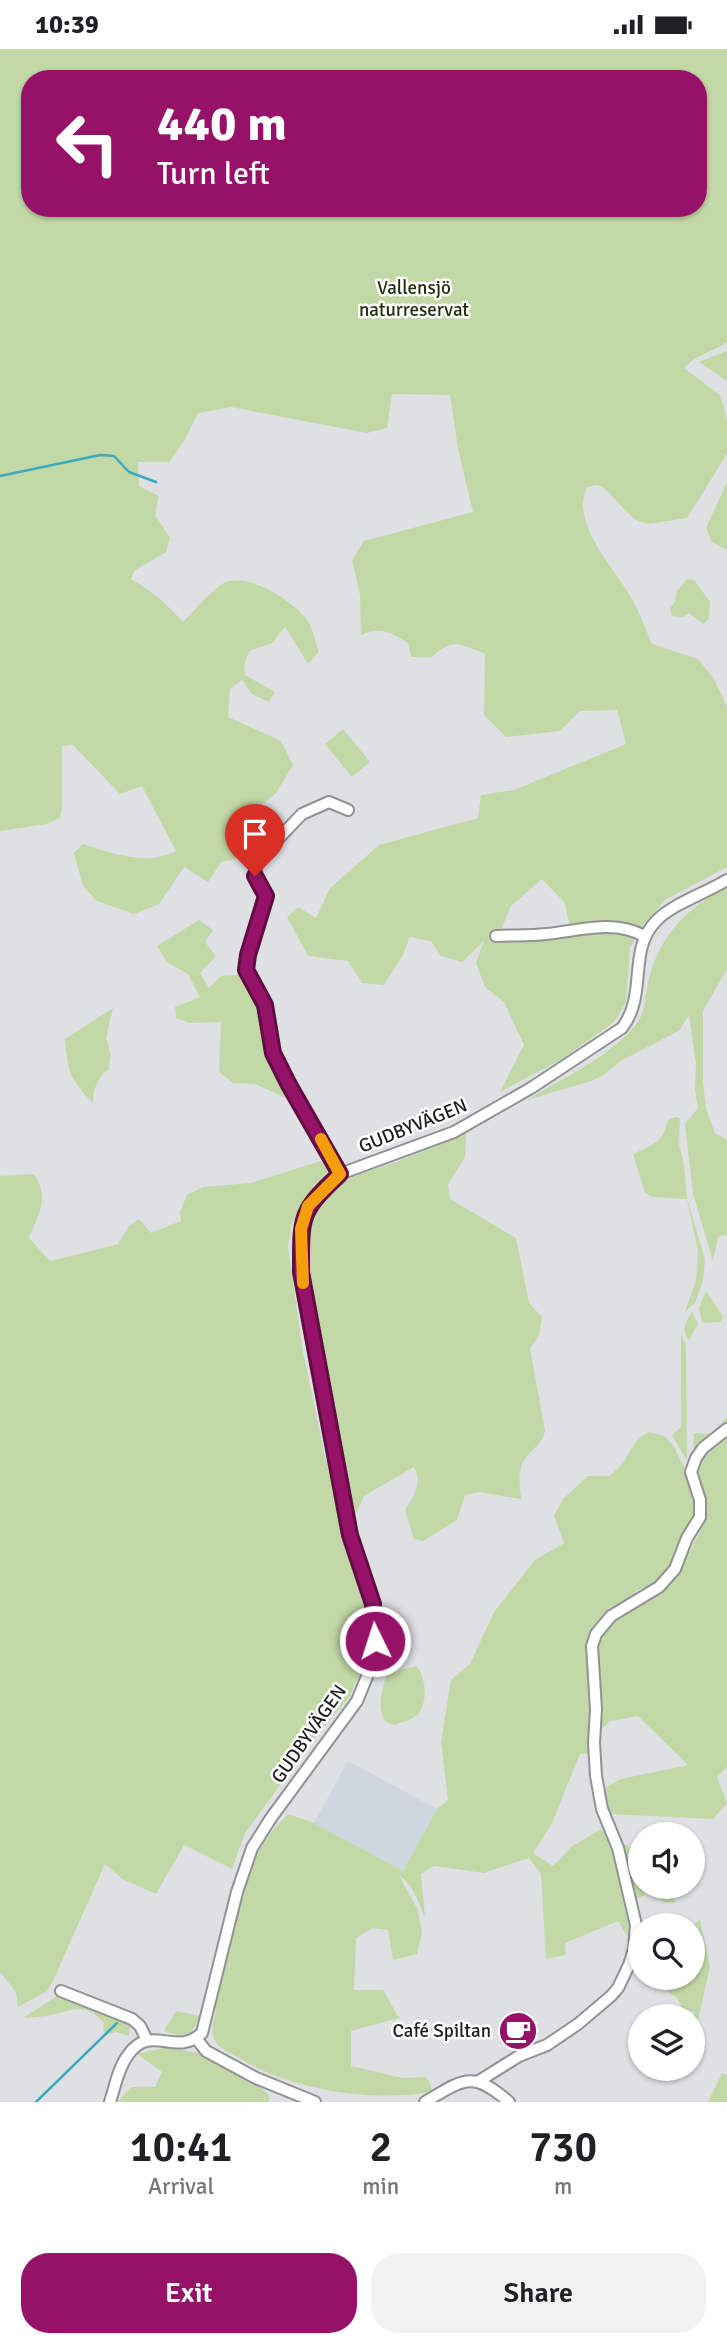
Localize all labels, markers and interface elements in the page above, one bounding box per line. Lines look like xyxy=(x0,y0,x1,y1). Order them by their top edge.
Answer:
text: 10:39 xyxy=(35,9,99,41)
text: 440 m xyxy=(157,94,287,154)
icon: left xyxy=(42,98,133,189)
text: Turn left xyxy=(157,154,270,193)
park label: Vallensjö naturreservat xyxy=(359,276,469,322)
pin xyxy=(225,804,285,876)
icon: arrive xyxy=(236,815,274,853)
street label: GUDBYVÄGEN xyxy=(355,1093,471,1159)
position arrow xyxy=(338,1604,412,1678)
street label: GUDBYVÄGEN xyxy=(266,1680,352,1788)
map controls xyxy=(628,1822,705,2081)
button: sound xyxy=(628,1822,705,1899)
button: search xyxy=(628,1913,705,1990)
button: layers xyxy=(628,2004,705,2081)
cafe icon: Café Spiltan xyxy=(497,2010,539,2052)
place label: Café Spiltan xyxy=(392,2019,491,2043)
text: 10:41 xyxy=(130,2122,232,2173)
text: 2 xyxy=(369,2122,392,2173)
text: 730 xyxy=(529,2122,597,2173)
text: Arrival xyxy=(148,2172,214,2201)
text: min xyxy=(362,2172,399,2201)
text: m xyxy=(554,2172,572,2201)
button: Exit xyxy=(21,2253,357,2333)
button: Share xyxy=(371,2253,706,2333)

